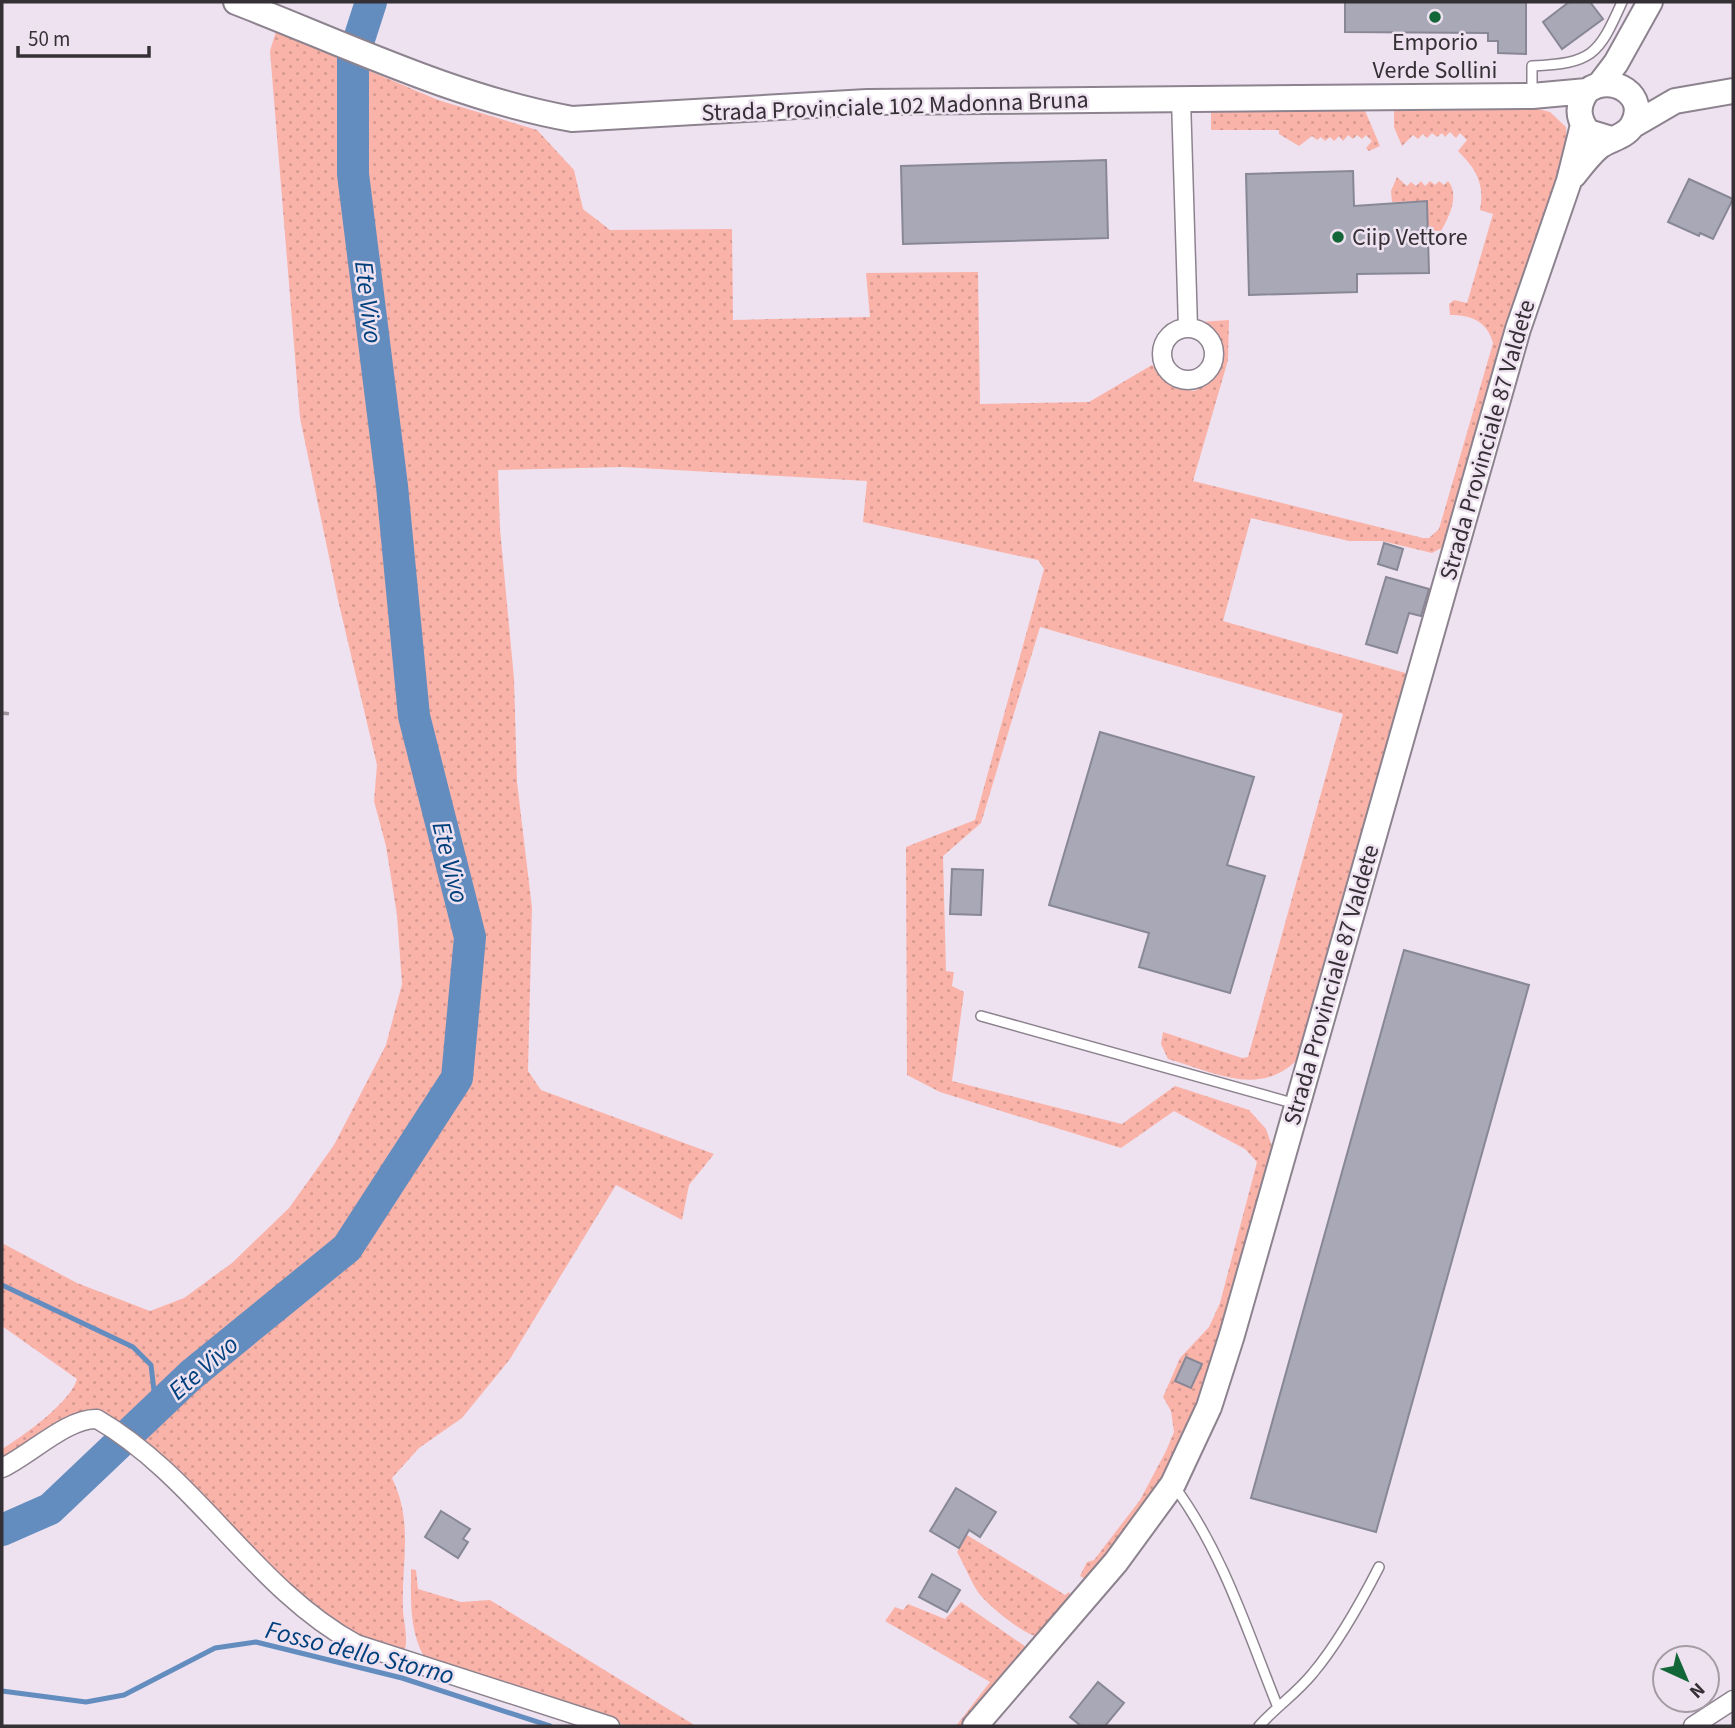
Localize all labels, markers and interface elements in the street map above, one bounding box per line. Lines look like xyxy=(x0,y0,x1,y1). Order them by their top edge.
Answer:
marker: Emporio Verde Sollini xyxy=(1427,9,1443,25)
scale bar xyxy=(18,14,149,58)
text: 50 m xyxy=(28,24,70,54)
place label: Emporio Verde Sollini xyxy=(1372,25,1498,88)
street label: Strada Provinciale 102 Madonna Bruna xyxy=(701,82,1089,131)
place label: Ciip Vettore xyxy=(1352,220,1468,255)
marker: Ciip Vettore xyxy=(1330,229,1346,245)
water label: Ete Vivo xyxy=(345,259,392,345)
street label: Strada Provinciale 87 Valdete xyxy=(1431,296,1544,585)
water label: Ete Vivo xyxy=(423,817,478,907)
street label: Strada Provinciale 87 Valdete xyxy=(1275,841,1388,1130)
water label: Ete Vivo xyxy=(160,1326,247,1409)
water label: Fosso dello Storno xyxy=(262,1611,458,1694)
north arrow xyxy=(1651,1644,1721,1714)
text: N xyxy=(1683,1676,1711,1704)

